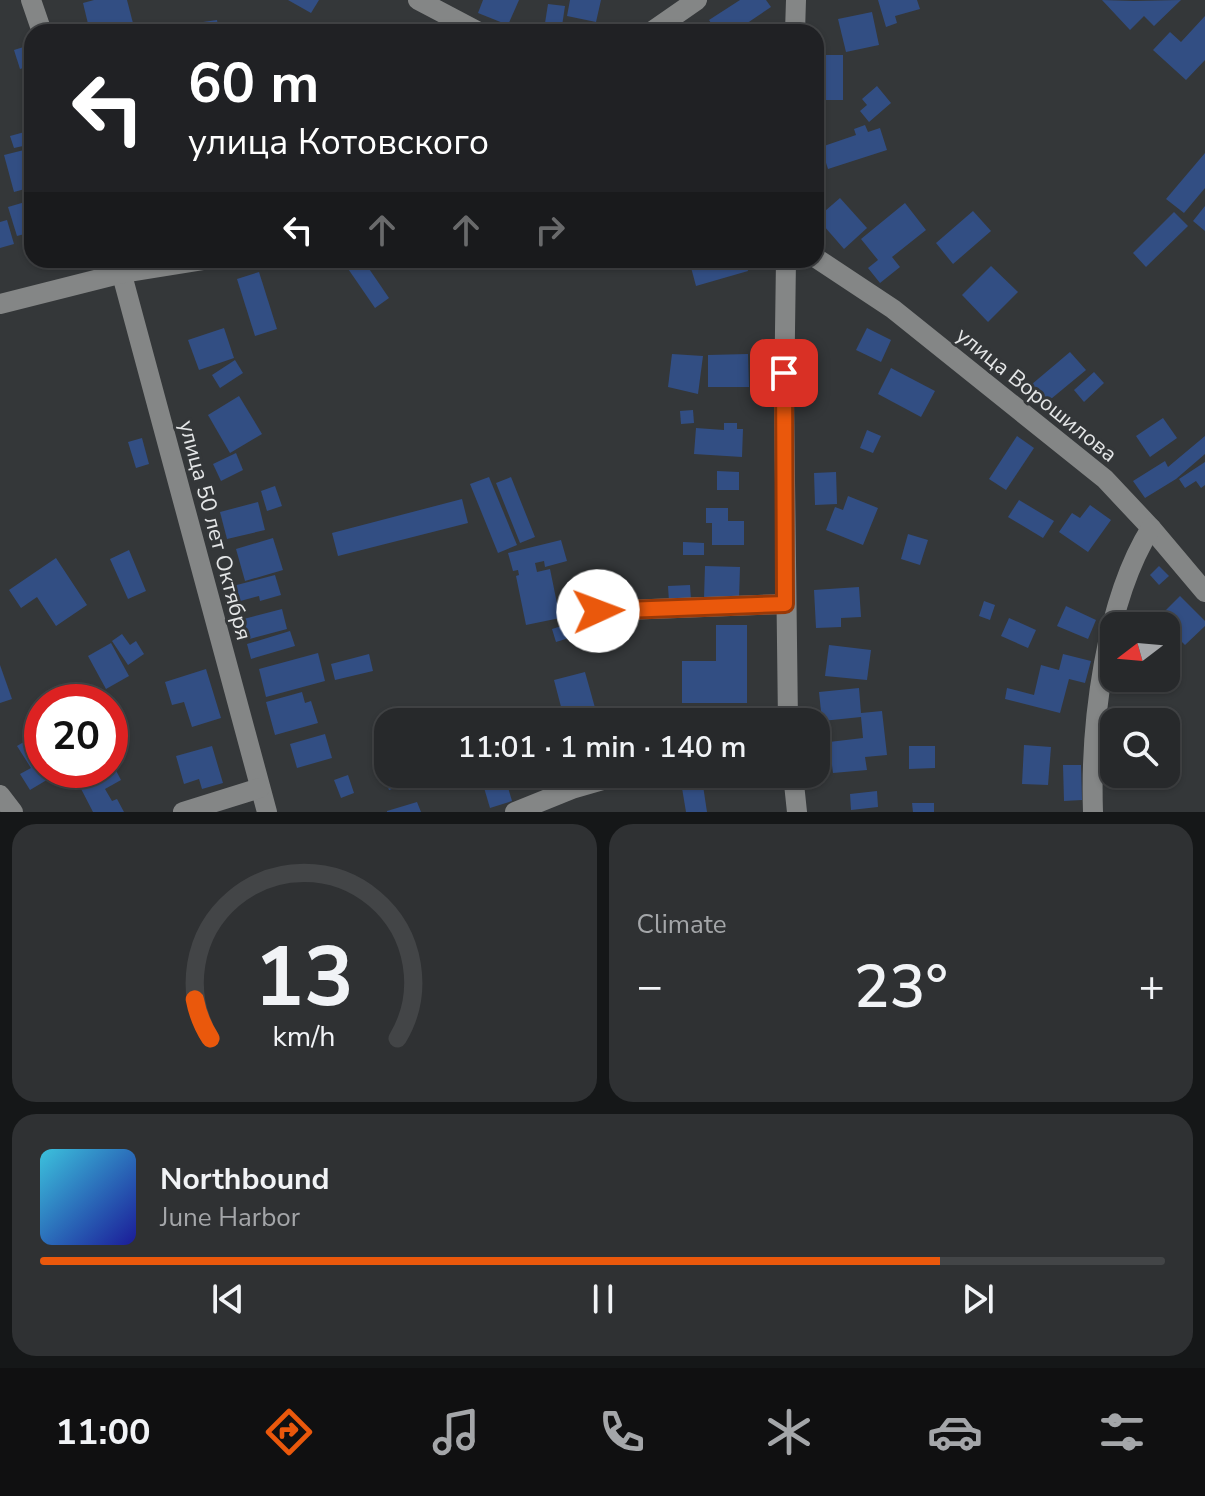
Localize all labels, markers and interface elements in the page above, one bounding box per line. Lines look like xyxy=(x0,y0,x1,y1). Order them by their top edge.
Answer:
text: 60 m xyxy=(188,45,319,122)
icon: left xyxy=(56,56,160,160)
text: улица Котовского xyxy=(188,118,489,167)
icon: left xyxy=(276,208,320,252)
icon: ahead xyxy=(360,208,404,252)
icon: ahead xyxy=(444,208,488,252)
icon: right xyxy=(528,208,572,252)
street label: улица Ворошилова xyxy=(950,320,1123,469)
pin xyxy=(750,339,818,407)
icon: arrive xyxy=(762,351,806,395)
street label: улица 50 лет Октября xyxy=(171,417,259,644)
position arrow xyxy=(556,569,640,653)
north arrow xyxy=(1100,612,1180,692)
map controls xyxy=(1100,612,1180,788)
speed limit sign: 20 xyxy=(24,684,128,788)
button: search xyxy=(1100,708,1180,788)
text: 11:01 · 1 min · 140 m xyxy=(457,727,747,768)
text: Climate xyxy=(637,907,727,942)
text: 13 xyxy=(254,921,354,1034)
text: 23° xyxy=(854,946,948,1028)
text: − xyxy=(637,957,663,1017)
text: + xyxy=(1139,957,1165,1017)
text: km/h xyxy=(273,1017,336,1056)
text: Northbound xyxy=(160,1159,330,1200)
text: June Harbor xyxy=(160,1200,300,1235)
icon: previous xyxy=(206,1277,250,1321)
icon: pause xyxy=(581,1277,625,1321)
icon: next xyxy=(956,1277,1000,1321)
icon: directions xyxy=(261,1404,317,1460)
icon: music xyxy=(428,1404,484,1460)
icon: phone xyxy=(594,1404,650,1460)
icon: climate xyxy=(761,1404,817,1460)
icon: car xyxy=(927,1404,983,1460)
icon: filters xyxy=(1094,1404,1150,1460)
text: 11:00 xyxy=(55,1408,151,1457)

